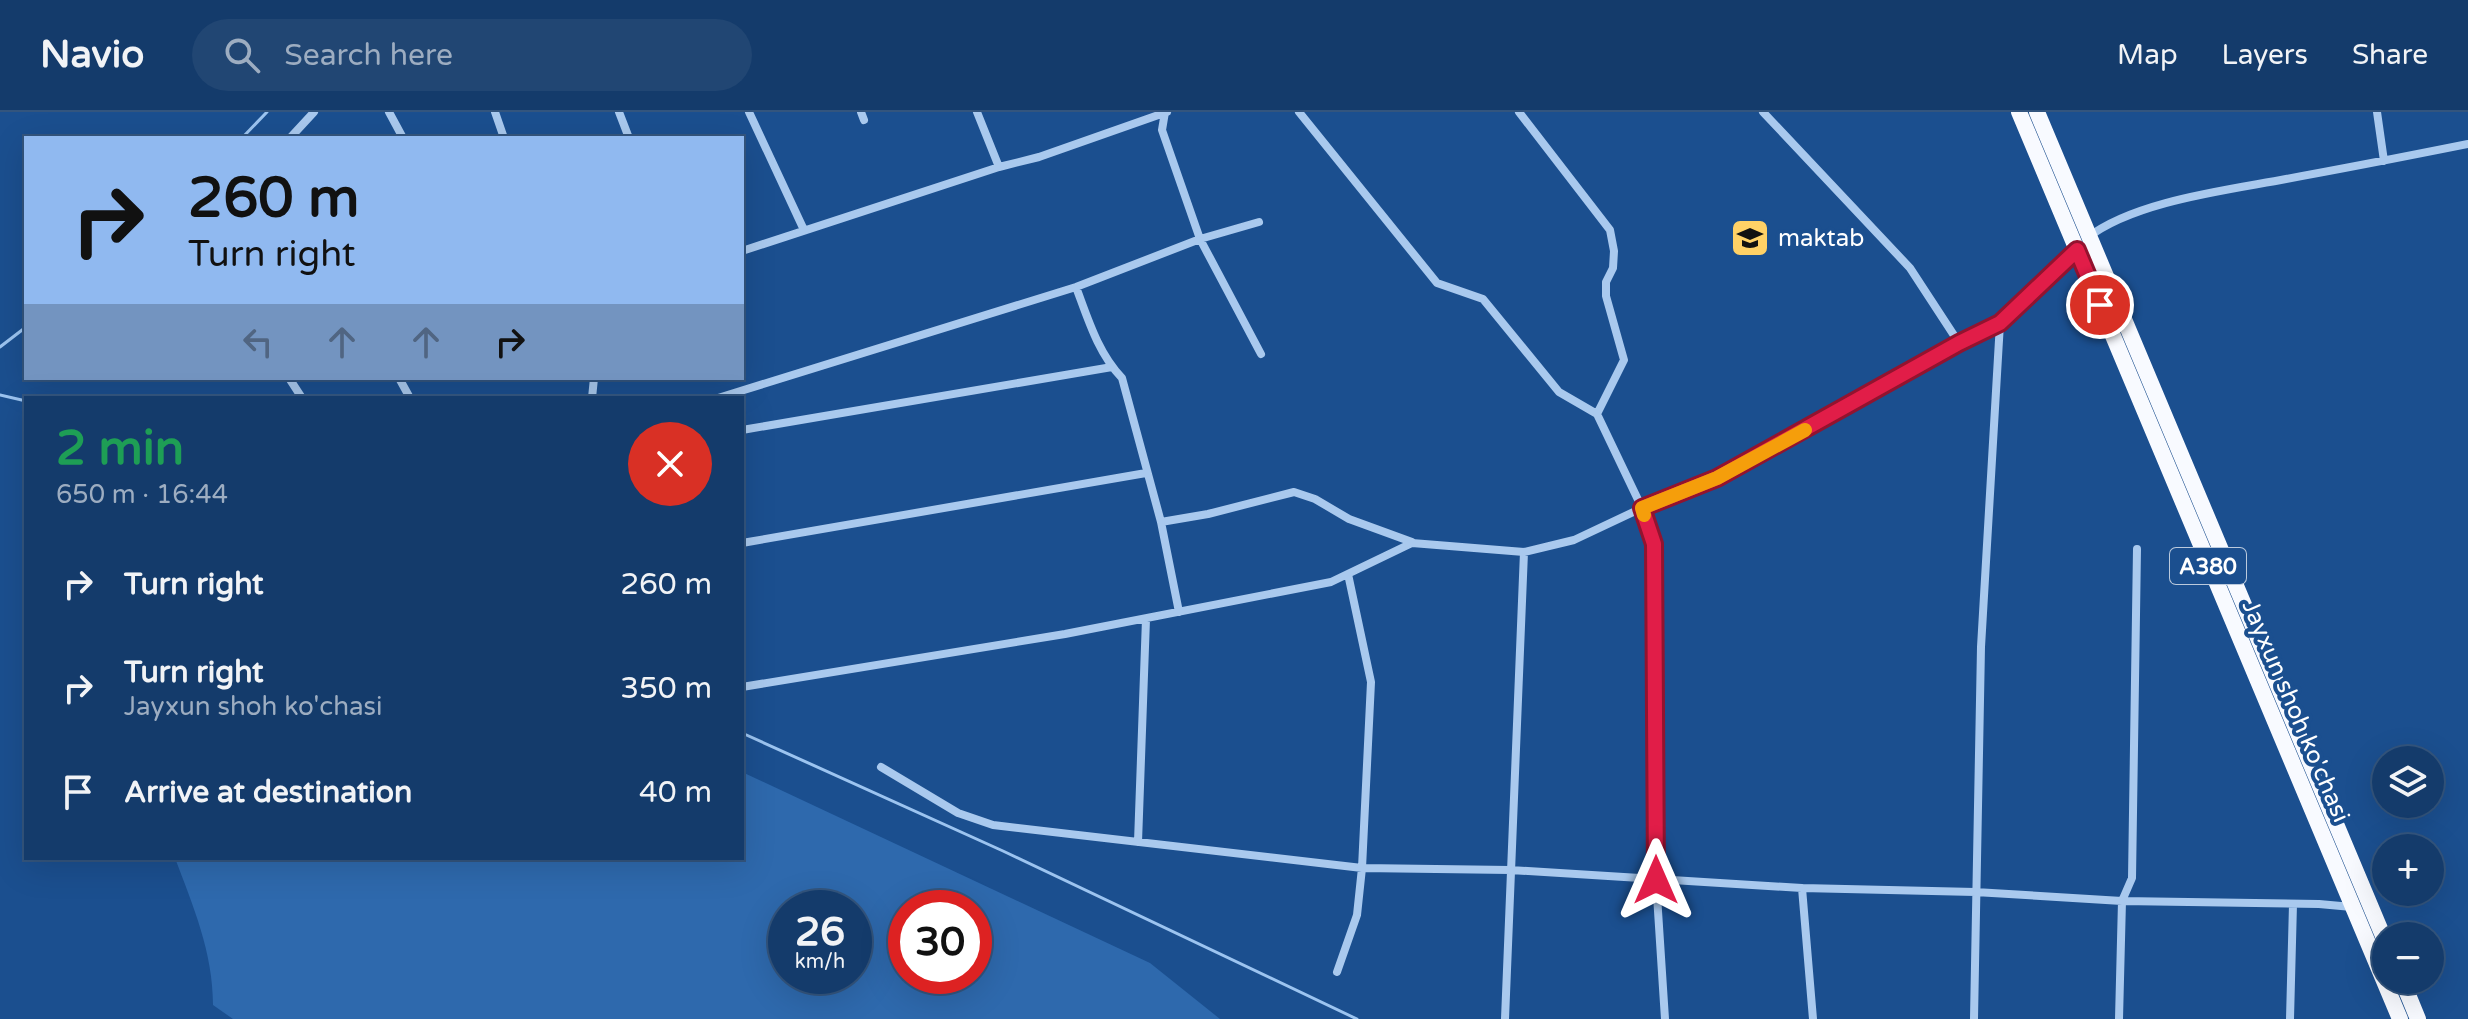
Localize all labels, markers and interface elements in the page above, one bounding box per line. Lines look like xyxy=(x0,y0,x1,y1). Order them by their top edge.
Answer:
search box xyxy=(192,19,752,91)
text: Navio xyxy=(40,32,144,78)
icon: search xyxy=(220,33,264,77)
text: Search here xyxy=(284,37,453,74)
text: Map xyxy=(2117,38,2178,72)
text: Layers xyxy=(2222,38,2308,72)
text: Share xyxy=(2352,38,2428,72)
text: 260 m xyxy=(188,165,359,232)
icon: right xyxy=(56,168,160,272)
school or university icon: maktab xyxy=(1729,217,1771,259)
place label: maktab xyxy=(1778,224,1864,253)
text: Turn right xyxy=(188,233,355,276)
pin xyxy=(2066,271,2134,339)
icon: arrive xyxy=(2078,283,2122,327)
icon: left xyxy=(236,320,280,364)
icon: ahead xyxy=(320,320,364,364)
icon: ahead xyxy=(404,320,448,364)
icon: right xyxy=(488,320,532,364)
text: 2 min xyxy=(56,420,184,478)
button: close xyxy=(628,422,712,506)
text: 650 m · 16:44 xyxy=(56,479,228,510)
road number: A380 xyxy=(2170,548,2246,584)
icon: right xyxy=(56,562,100,606)
text: Turn right xyxy=(124,566,264,603)
text: 260 m xyxy=(620,566,712,603)
street label: Jayxun shoh ko'chasi xyxy=(2236,596,2356,827)
text: Turn right xyxy=(124,654,264,691)
icon: right xyxy=(56,666,100,710)
text: 350 m xyxy=(620,670,712,707)
text: Jayxun shoh ko'chasi xyxy=(124,691,383,722)
map controls xyxy=(2372,746,2444,994)
button: layers xyxy=(2372,746,2444,818)
icon: arrive xyxy=(56,770,100,814)
text: Arrive at destination xyxy=(124,774,412,811)
text: 40 m xyxy=(639,774,712,811)
button: + xyxy=(2372,834,2444,906)
position arrow xyxy=(1614,838,1698,922)
speed limit sign: 30 xyxy=(888,890,992,994)
text: 26 xyxy=(795,908,845,956)
button: − xyxy=(2372,922,2444,994)
text: km/h xyxy=(795,950,845,974)

